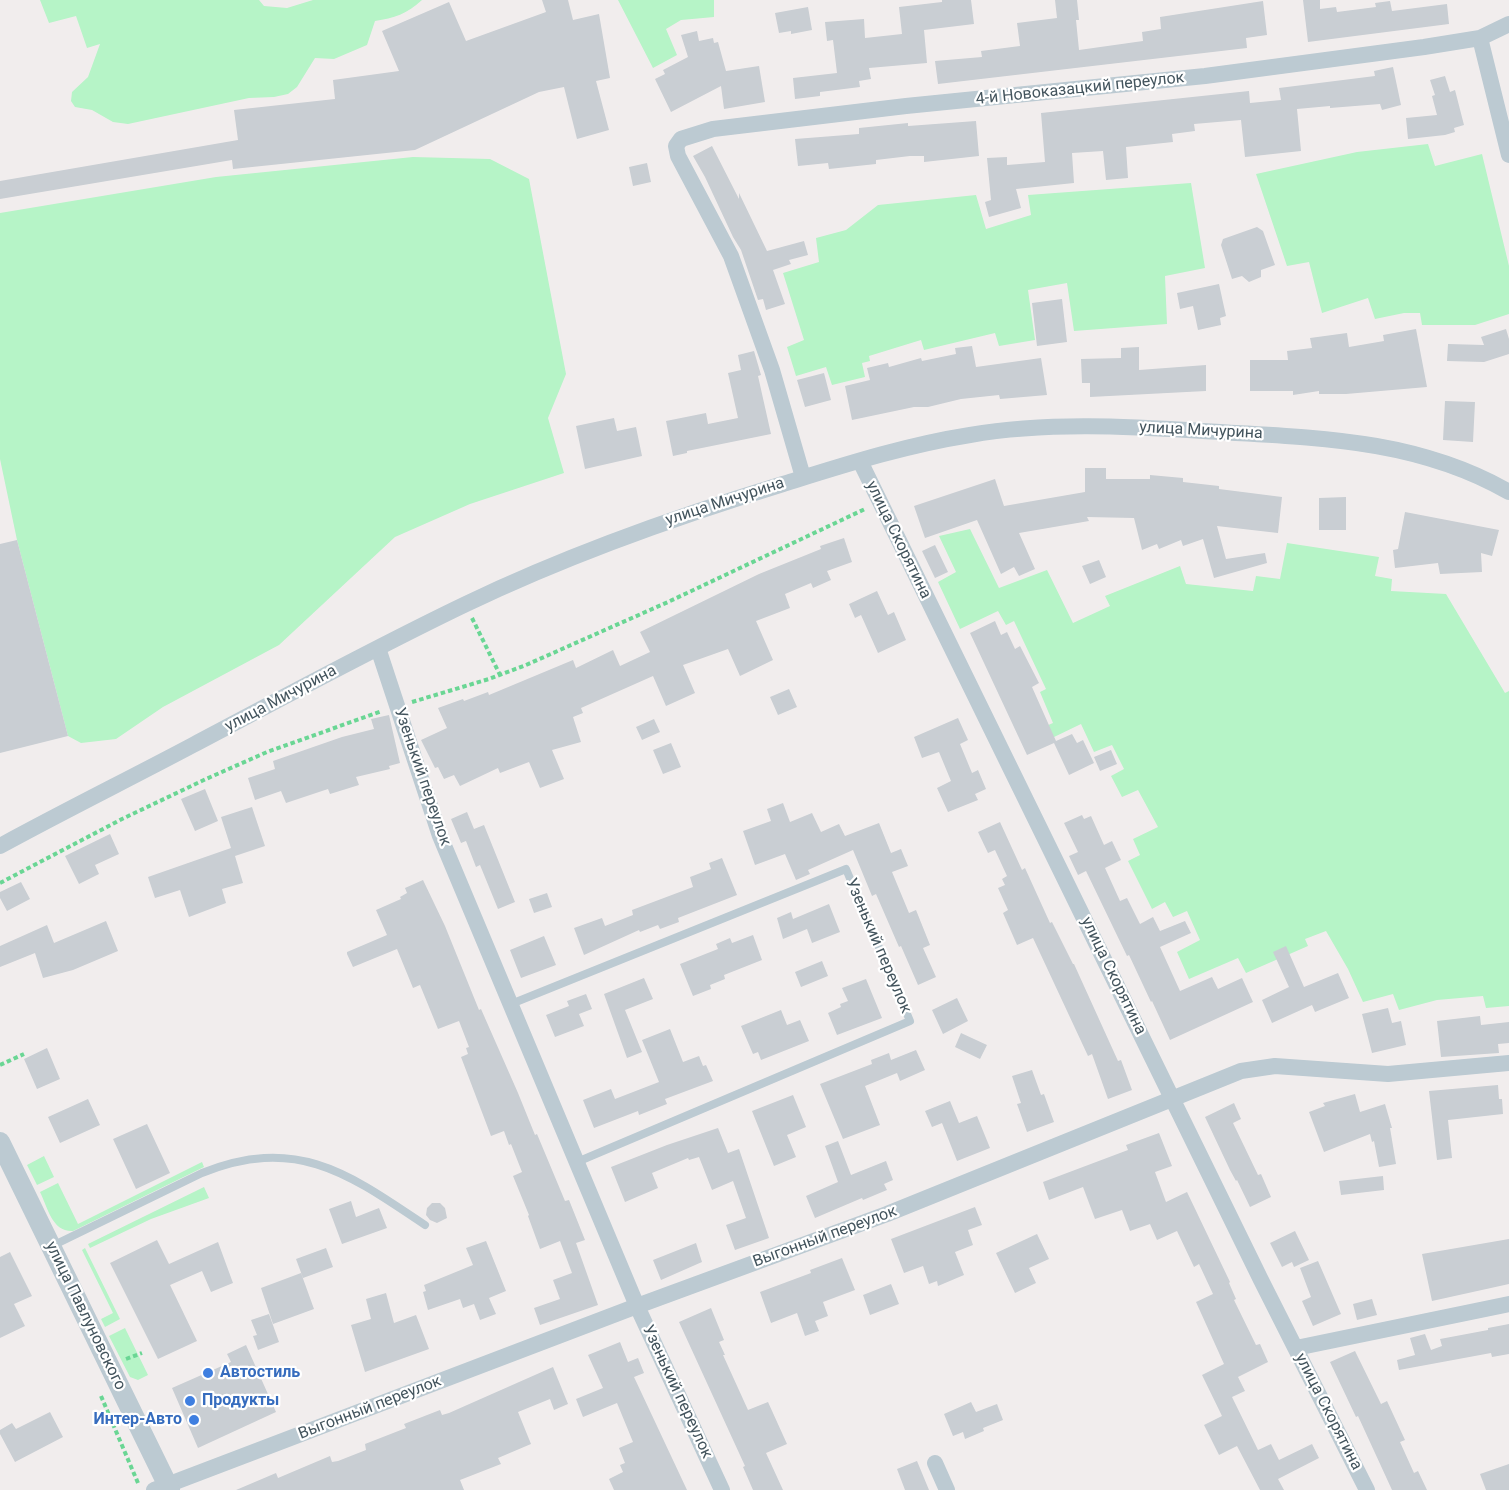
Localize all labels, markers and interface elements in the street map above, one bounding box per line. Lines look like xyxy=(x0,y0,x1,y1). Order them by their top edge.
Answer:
street label: 4-й Новоказацкий переулок xyxy=(975,69,1185,109)
street label: улица Мичурина xyxy=(1139,418,1263,444)
street label: улица Мичурина xyxy=(663,474,787,530)
street label: улица Скорятина xyxy=(861,478,935,602)
street label: улица Мичурина xyxy=(222,662,340,736)
street label: Узенький переулок xyxy=(389,705,455,849)
street label: Узенький переулок xyxy=(841,876,915,1016)
street label: улица Скорятина xyxy=(1076,914,1150,1038)
street label: Выгонный переулок xyxy=(751,1202,899,1272)
street label: улица Павлуновского xyxy=(41,1238,129,1394)
street label: Узенький переулок xyxy=(638,1322,716,1462)
street label: улица Скорятина xyxy=(1290,1350,1366,1474)
place label: Автостиль xyxy=(220,1363,300,1383)
marker: Автостиль xyxy=(201,1366,215,1380)
street label: Выгонный переулок xyxy=(296,1372,444,1444)
place label: Продукты xyxy=(202,1391,279,1411)
marker: Продукты xyxy=(183,1394,197,1408)
place label: Интер-Авто xyxy=(94,1410,182,1430)
marker: Интер-Авто xyxy=(187,1413,201,1427)

